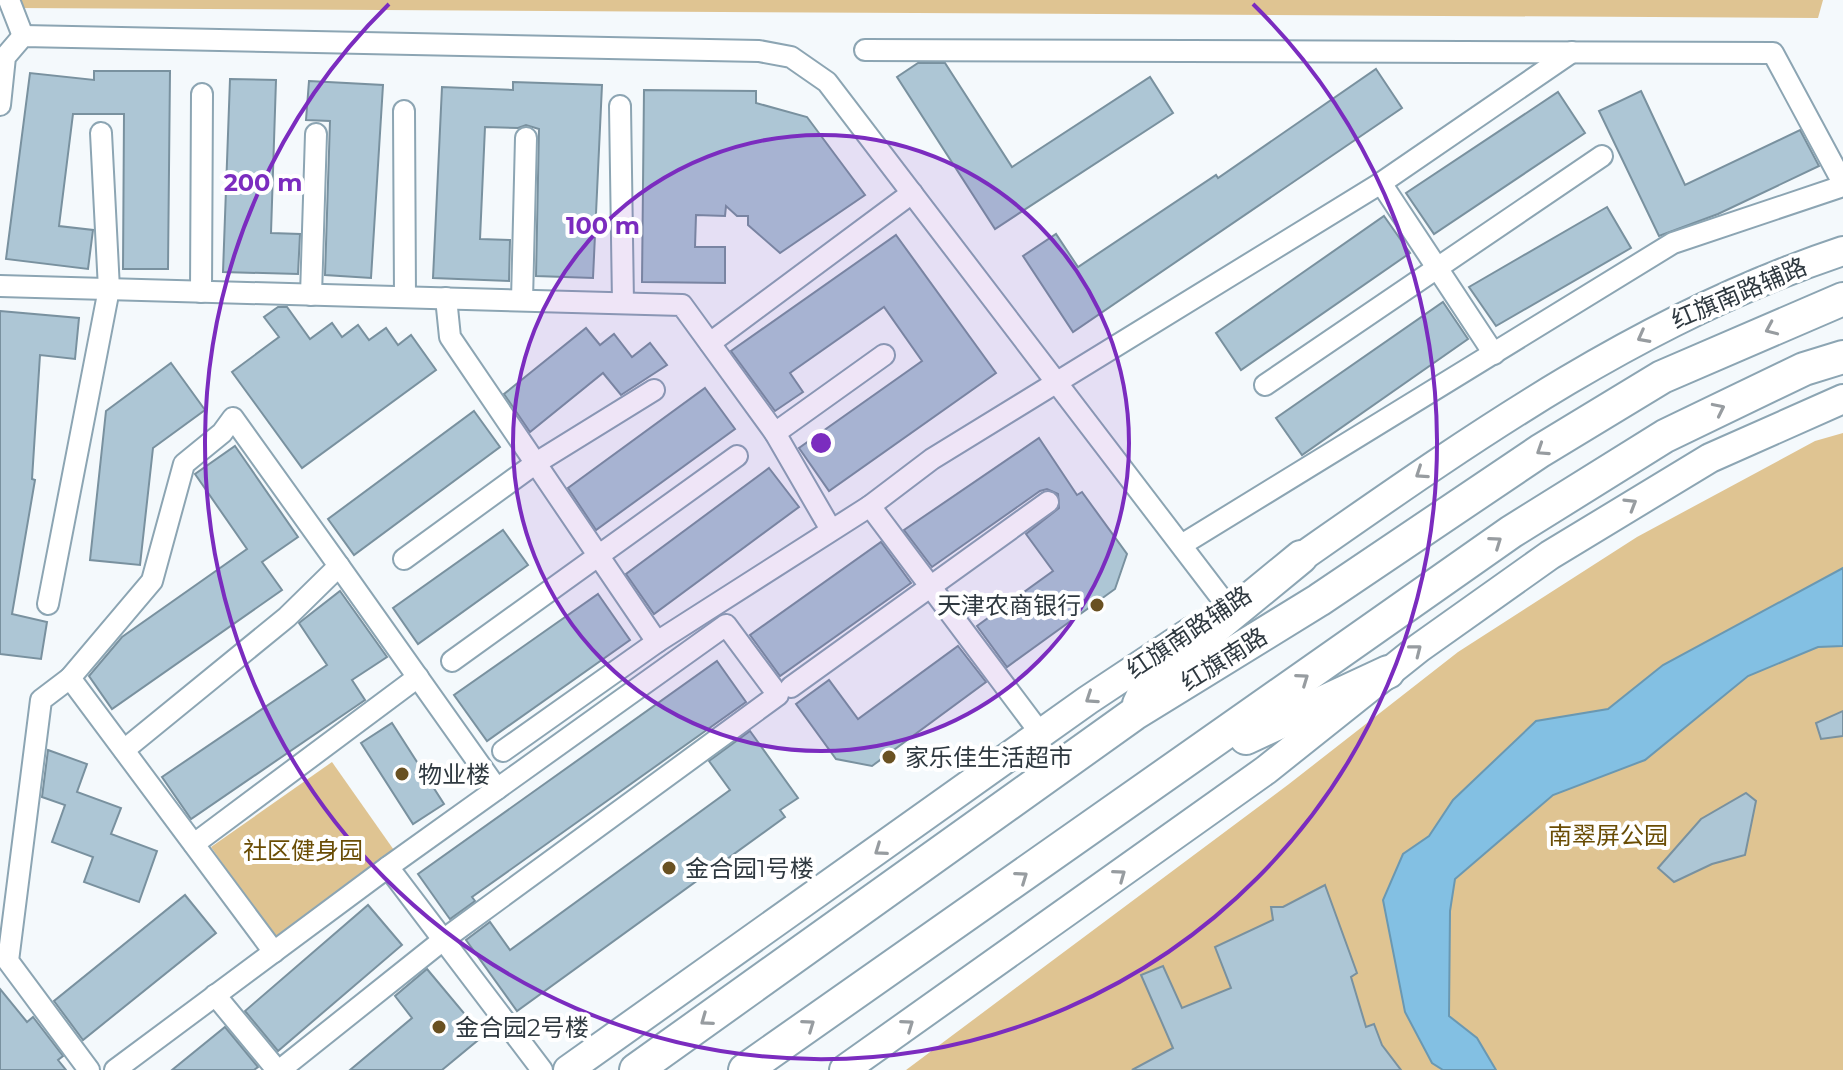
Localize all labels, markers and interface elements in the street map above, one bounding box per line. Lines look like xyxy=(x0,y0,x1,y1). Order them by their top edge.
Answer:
text: 200 m xyxy=(224,168,302,197)
text: 100 m xyxy=(566,211,640,240)
street label: 红旗南路辅路 xyxy=(1667,252,1811,334)
one-way arrow xyxy=(1765,319,1779,335)
one-way arrow xyxy=(1636,327,1651,342)
one-way arrow xyxy=(1711,403,1726,419)
centre of rings xyxy=(807,429,835,457)
one-way arrow xyxy=(1536,441,1551,456)
one-way arrow xyxy=(1416,463,1430,478)
one-way arrow xyxy=(1622,499,1637,514)
one-way arrow xyxy=(1488,538,1502,552)
street label: 红旗南路辅路 xyxy=(1121,580,1257,684)
place label: 天津农商银行 xyxy=(937,591,1081,620)
marker: 天津农商银行 xyxy=(1088,596,1106,614)
street label: 红旗南路 xyxy=(1176,621,1272,697)
one-way arrow xyxy=(1407,646,1422,660)
one-way arrow xyxy=(1295,674,1309,689)
one-way arrow xyxy=(1085,688,1099,703)
place label: 家乐佳生活超市 xyxy=(905,743,1073,772)
marker: 家乐佳生活超市 xyxy=(880,748,898,766)
place label: 物业楼 xyxy=(418,760,490,789)
marker: 物业楼 xyxy=(393,765,411,783)
park label: 南翠屏公园 xyxy=(1548,821,1668,850)
park label: 社区健身园 xyxy=(243,836,363,865)
one-way arrow xyxy=(874,840,888,855)
place label: 金合园1号楼 xyxy=(685,854,814,883)
marker: 金合园1号楼 xyxy=(660,859,678,877)
one-way arrow xyxy=(1111,870,1125,885)
one-way arrow xyxy=(1014,872,1028,887)
one-way arrow xyxy=(700,1010,715,1025)
place label: 金合园2号楼 xyxy=(455,1013,589,1042)
marker: 金合园2号楼 xyxy=(430,1018,448,1036)
one-way arrow xyxy=(800,1020,814,1035)
one-way arrow xyxy=(899,1020,913,1035)

